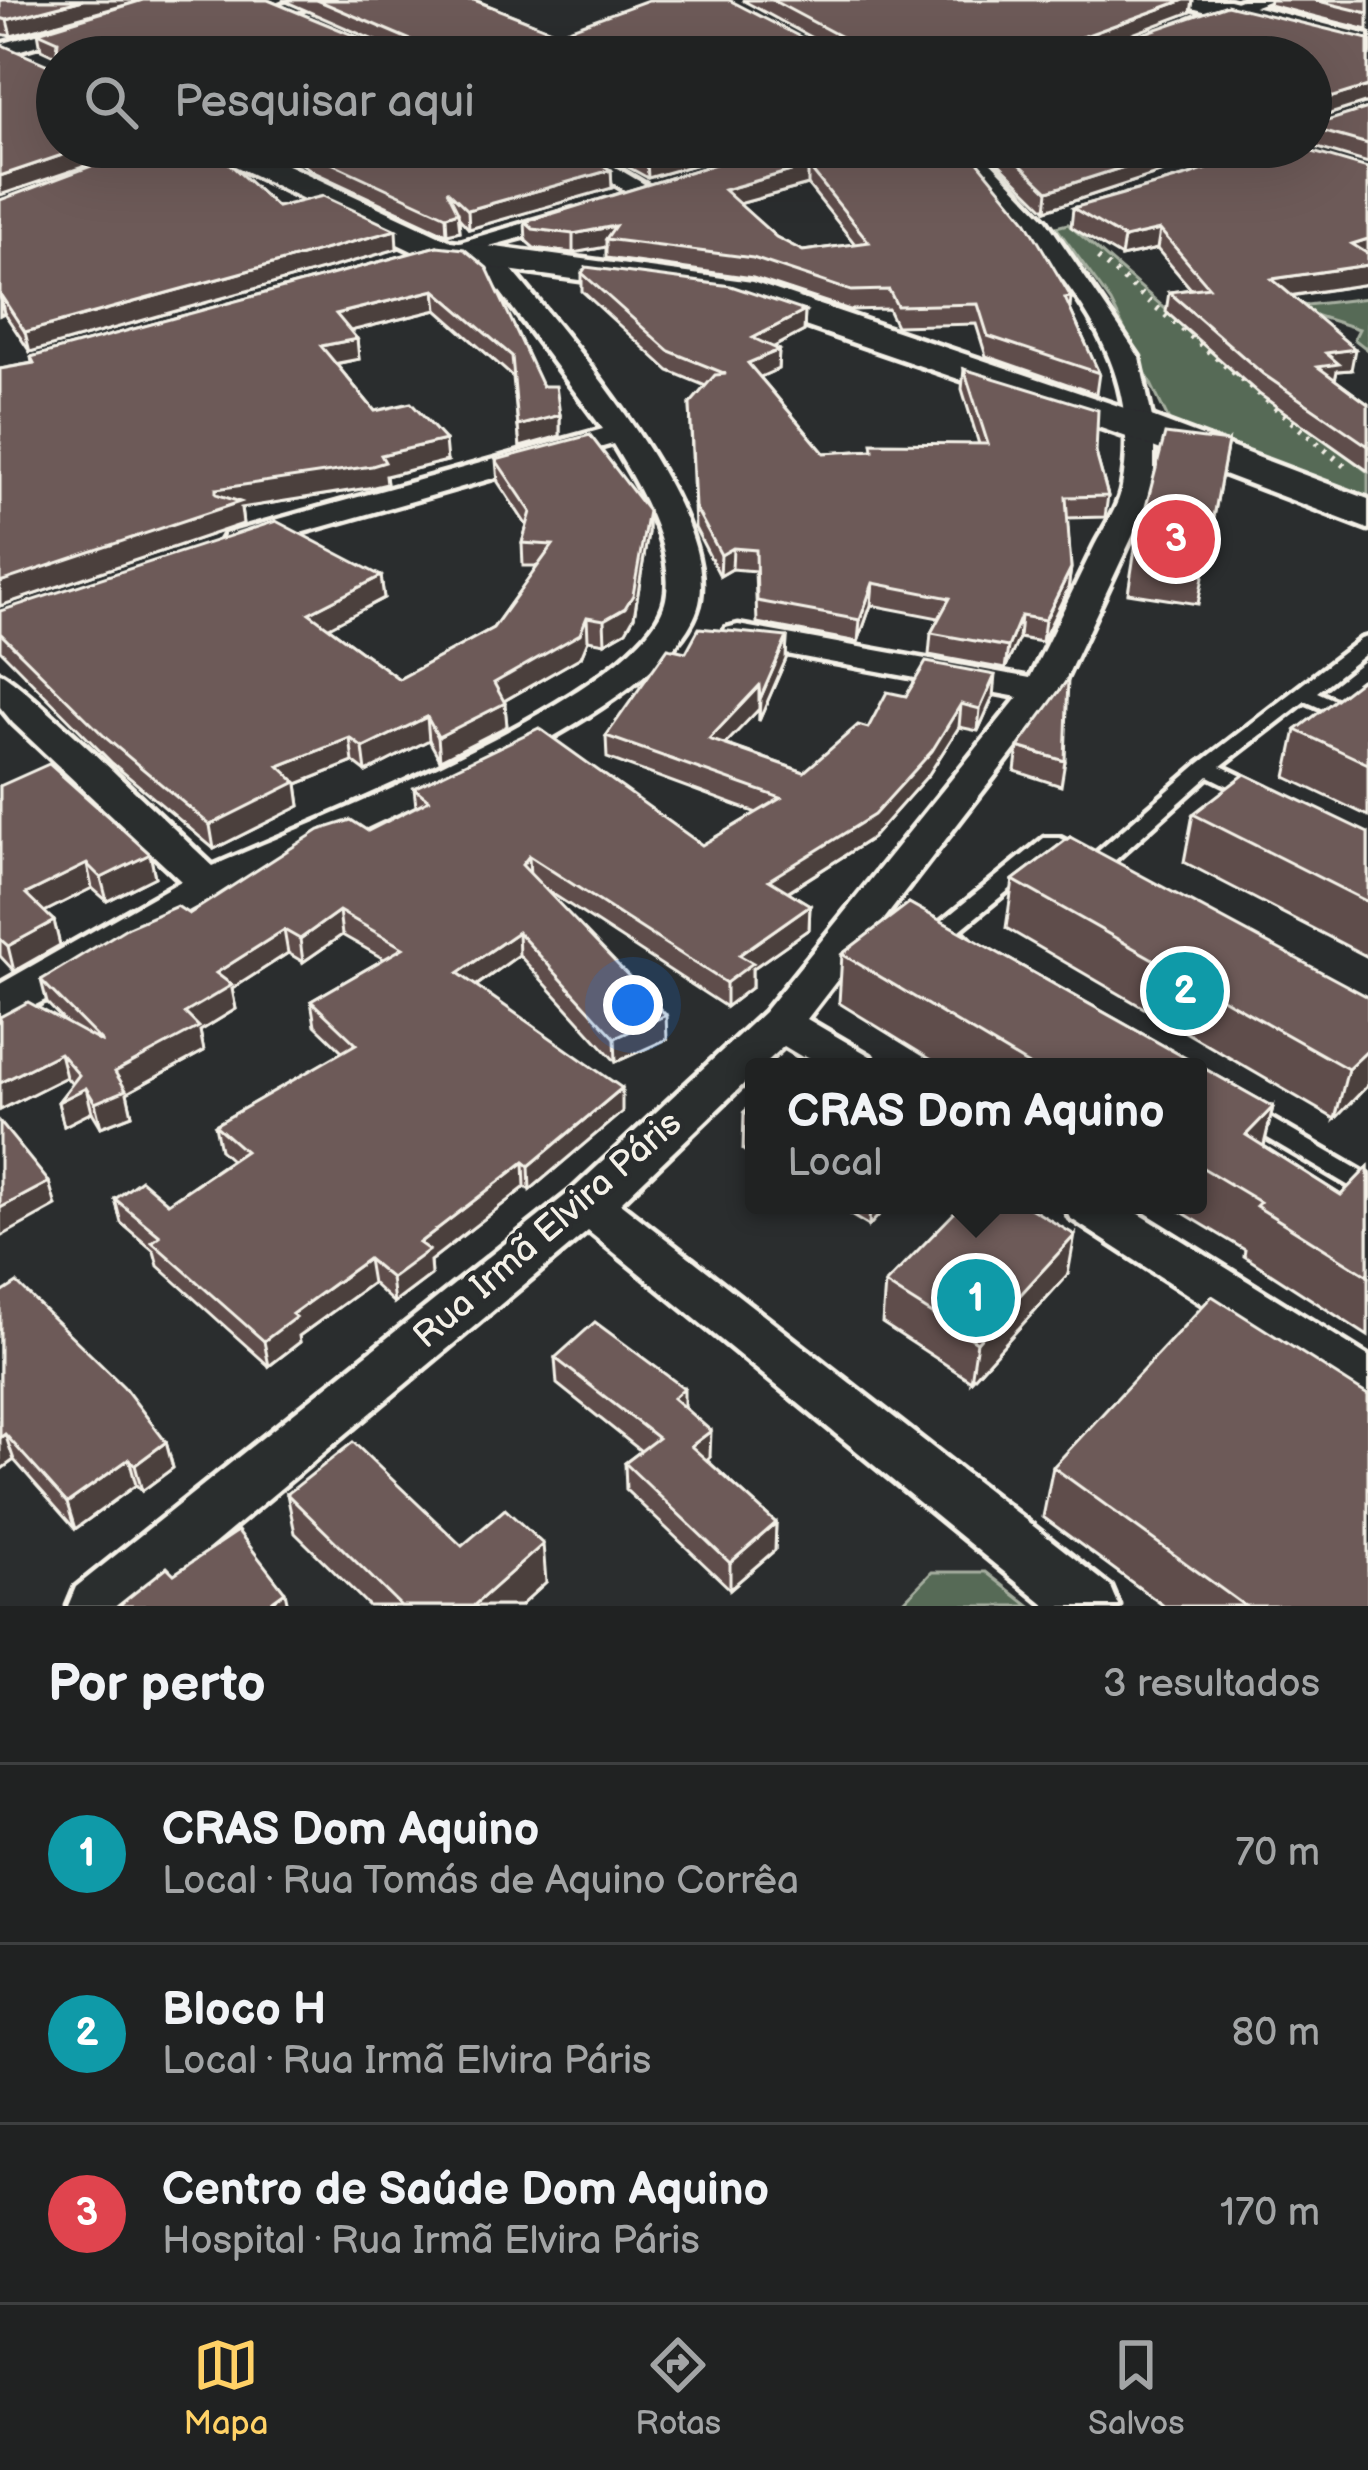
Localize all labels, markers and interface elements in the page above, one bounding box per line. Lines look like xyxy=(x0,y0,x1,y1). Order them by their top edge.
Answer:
search box xyxy=(36,36,1332,168)
icon: search xyxy=(78,69,144,135)
text: Pesquisar aqui xyxy=(174,75,475,130)
pin: 3 xyxy=(1137,494,1215,584)
pin: 2 xyxy=(1146,946,1224,1036)
your location xyxy=(603,975,663,1035)
popup xyxy=(745,1058,1207,1214)
text: CRAS Dom Aquino xyxy=(787,1085,1165,1140)
street label: Rua Irmã Elvira Páris xyxy=(405,1102,691,1358)
text: Local xyxy=(787,1140,882,1187)
pin: 1 xyxy=(937,1253,1015,1343)
text: Por perto xyxy=(48,1654,266,1715)
text: 3 resultados xyxy=(1103,1661,1320,1708)
text: CRAS Dom Aquino xyxy=(162,1803,539,1858)
text: 1 xyxy=(79,1830,95,1877)
text: 70 m xyxy=(1235,1830,1320,1877)
text: Local · Rua Tomás de Aquino Corrêa xyxy=(162,1858,799,1905)
text: Bloco H xyxy=(162,1983,326,2038)
text: 2 xyxy=(75,2010,99,2057)
text: 80 m xyxy=(1232,2010,1320,2057)
text: Local · Rua Irmã Elvira Páris xyxy=(162,2038,651,2085)
text: Centro de Saúde Dom Aquino xyxy=(162,2163,769,2218)
text: 3 xyxy=(76,2190,98,2237)
text: 170 m xyxy=(1220,2190,1320,2237)
text: Hospital · Rua Irmã Elvira Páris xyxy=(162,2218,700,2265)
tab: Mapa xyxy=(183,2332,268,2444)
tab: Rotas xyxy=(635,2332,721,2444)
tab: Salvos xyxy=(1088,2332,1185,2444)

